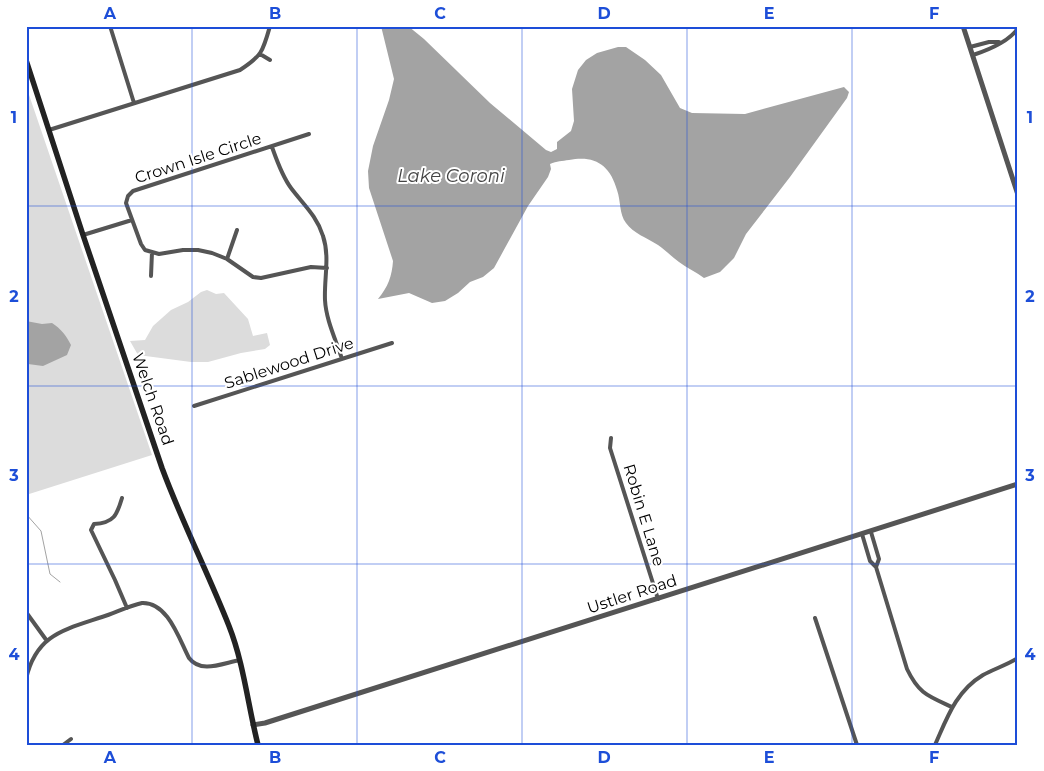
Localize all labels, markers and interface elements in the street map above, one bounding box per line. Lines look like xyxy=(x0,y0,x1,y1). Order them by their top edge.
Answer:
text: A xyxy=(103,4,117,23)
text: B xyxy=(269,4,281,23)
text: C xyxy=(434,4,446,23)
text: D xyxy=(597,4,611,23)
text: E xyxy=(764,4,774,23)
text: F xyxy=(929,4,939,23)
text: 1 xyxy=(11,108,17,127)
text: 1 xyxy=(1027,108,1033,127)
street label: Crown Isle Circle xyxy=(132,129,264,187)
water label: Lake Coroni xyxy=(397,165,505,187)
text: 2 xyxy=(9,287,19,306)
text: 2 xyxy=(1025,287,1035,306)
street label: Sablewood Drive xyxy=(222,333,356,393)
street label: Welch Road xyxy=(128,350,178,448)
street label: Robin E Lane xyxy=(619,462,669,568)
text: 3 xyxy=(8,466,19,485)
text: 3 xyxy=(1024,466,1035,485)
street label: Ustler Road xyxy=(585,571,679,617)
text: 4 xyxy=(8,645,20,664)
text: 4 xyxy=(1024,645,1036,664)
text: A xyxy=(103,748,117,767)
text: B xyxy=(269,748,281,767)
text: C xyxy=(434,748,446,767)
text: D xyxy=(597,748,611,767)
text: E xyxy=(764,748,774,767)
text: F xyxy=(929,748,939,767)

